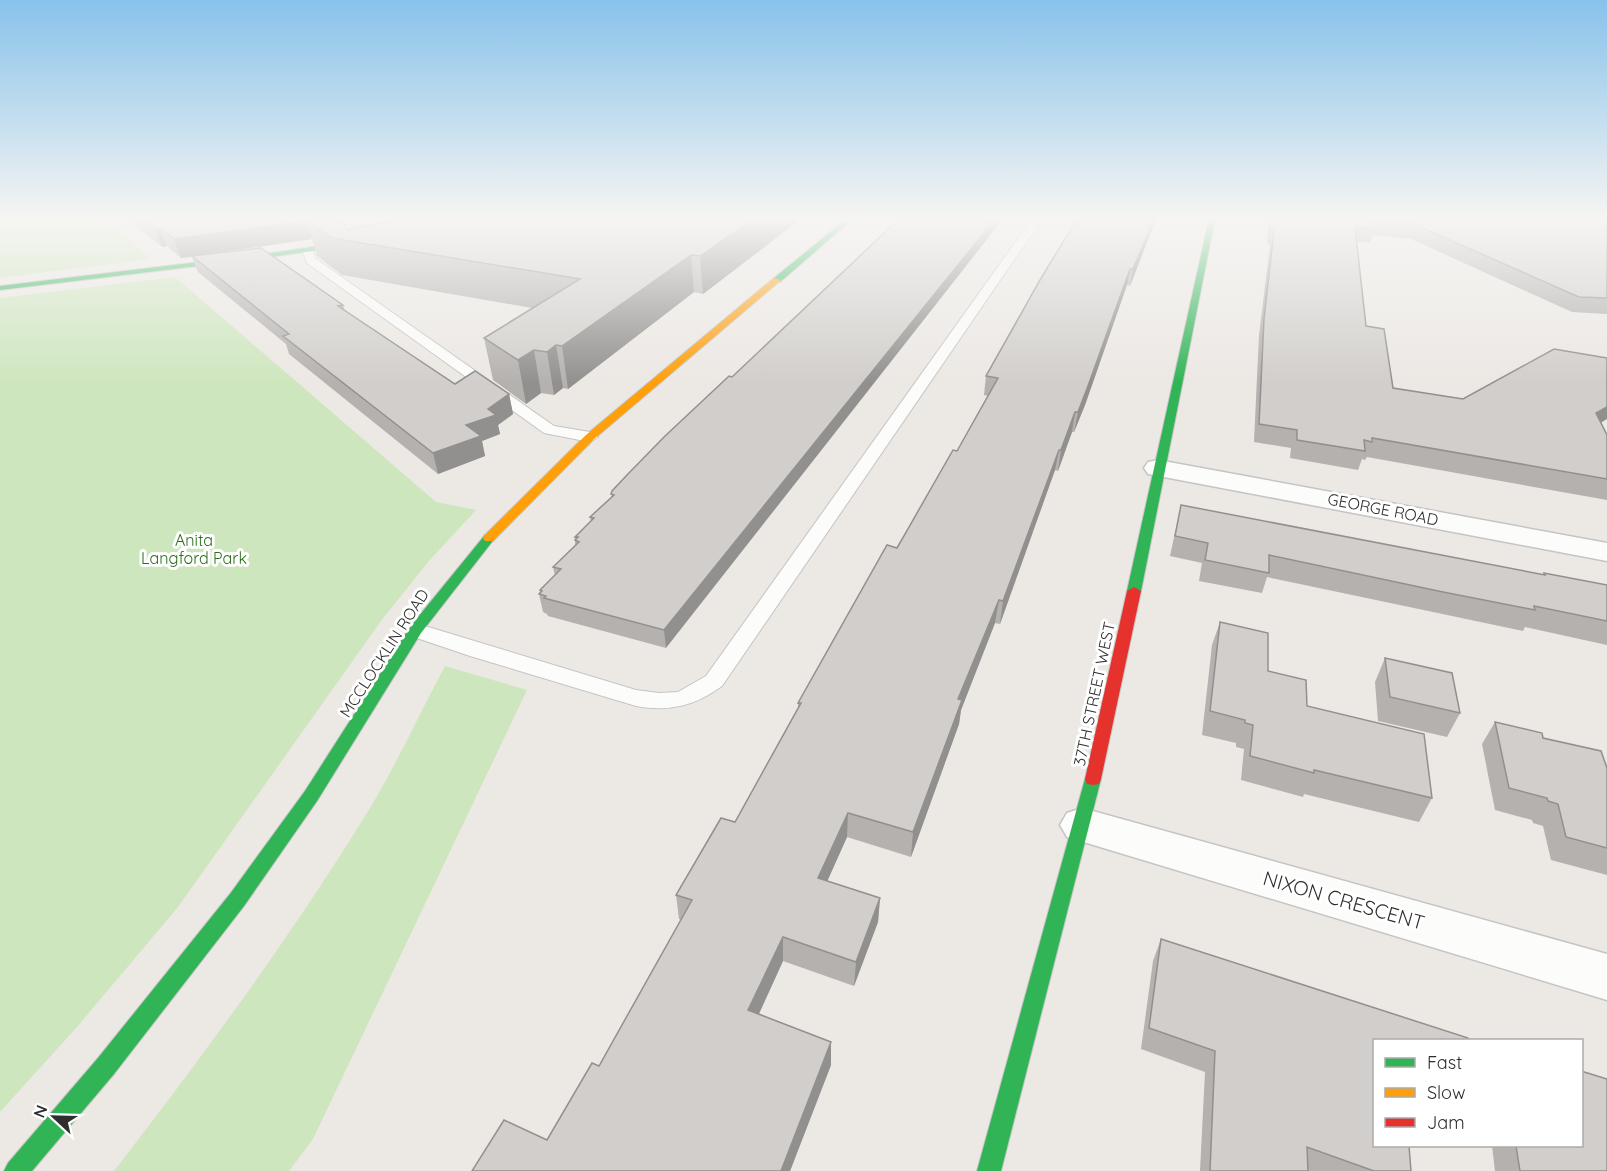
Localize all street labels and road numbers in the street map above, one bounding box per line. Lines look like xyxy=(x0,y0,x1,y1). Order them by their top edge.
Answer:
street label: GEORGE ROAD xyxy=(1326,488,1440,530)
street label: MCCLOCKLIN ROAD xyxy=(335,585,433,721)
street label: 37TH STREET WEST xyxy=(1069,620,1119,768)
street label: NIXON CRESCENT xyxy=(1260,865,1428,935)

